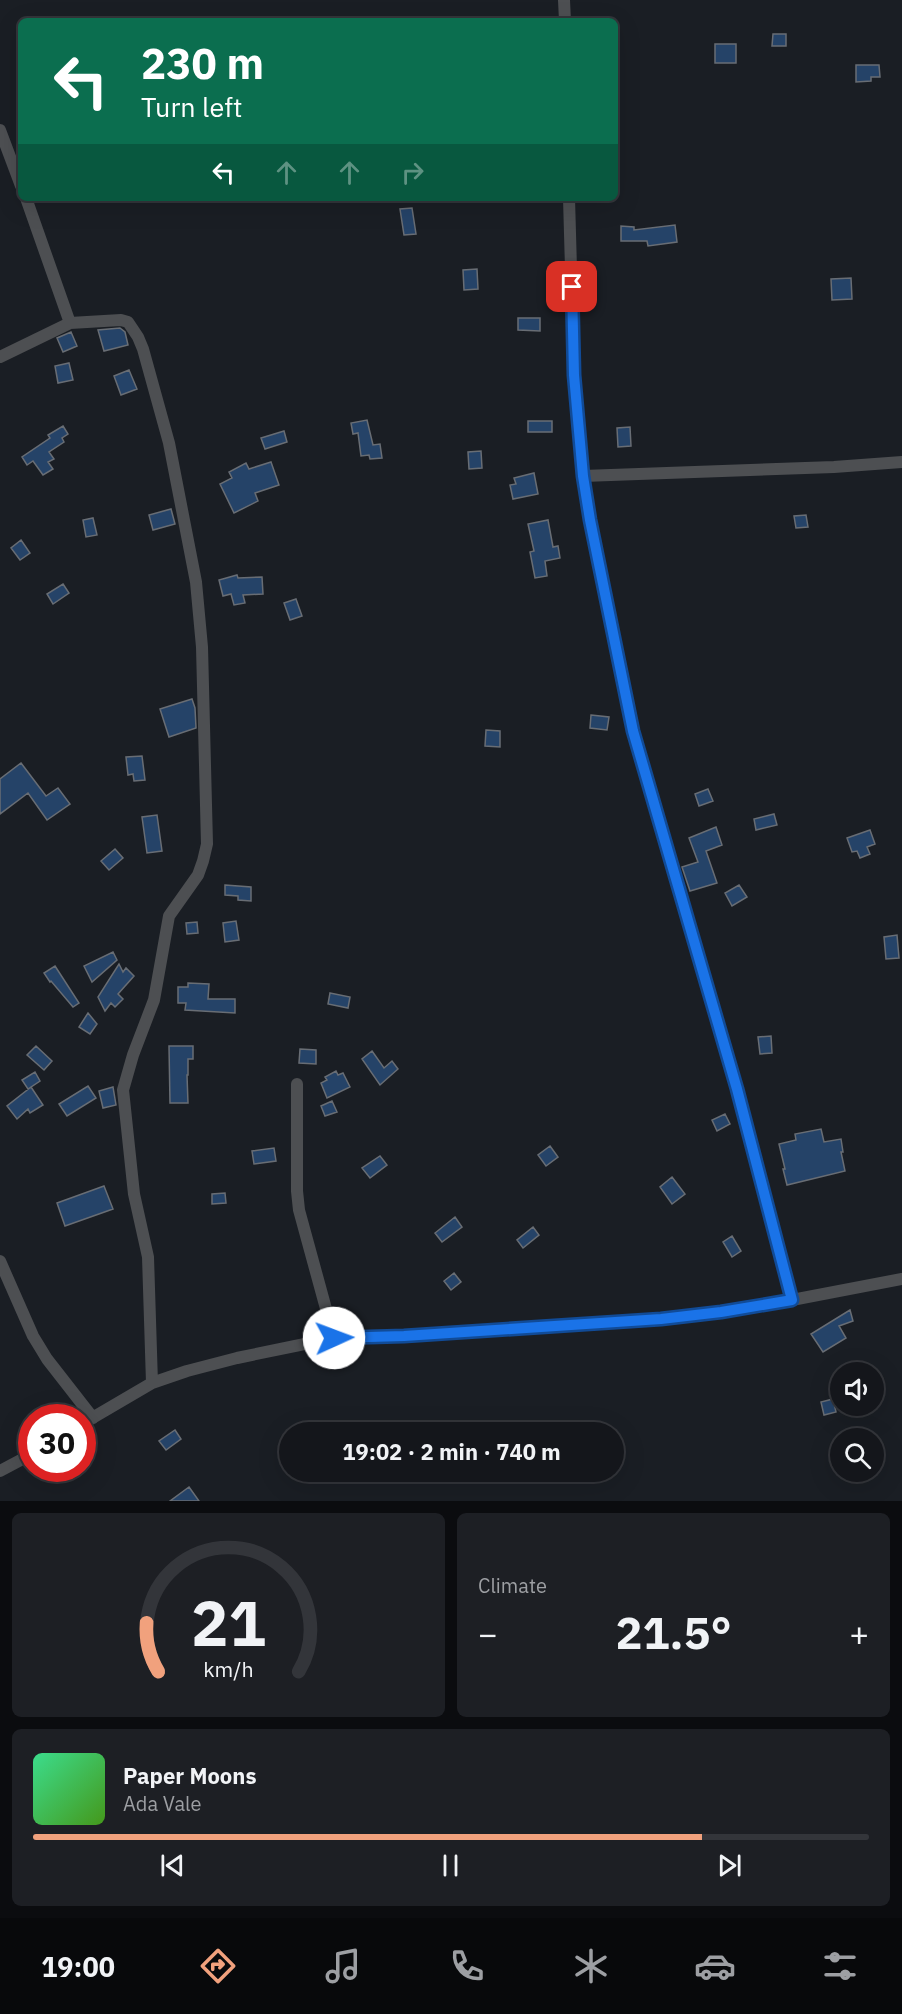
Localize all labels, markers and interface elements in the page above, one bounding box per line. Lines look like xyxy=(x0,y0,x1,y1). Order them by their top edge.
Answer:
text: 230 m xyxy=(141,36,264,91)
icon: left xyxy=(42,42,120,120)
text: Turn left xyxy=(141,89,242,124)
icon: left xyxy=(207,156,240,189)
icon: ahead xyxy=(270,156,303,189)
icon: ahead xyxy=(333,156,366,189)
icon: right xyxy=(396,156,429,189)
pin xyxy=(546,261,597,312)
icon: arrive xyxy=(555,270,588,303)
position arrow xyxy=(302,1306,366,1370)
map controls xyxy=(830,1362,884,1482)
button: sound xyxy=(830,1362,884,1416)
speed limit sign: 30 xyxy=(18,1404,96,1482)
button: search xyxy=(830,1428,884,1482)
text: 19:02 · 2 min · 740 m xyxy=(342,1437,561,1466)
text: Climate xyxy=(478,1572,547,1599)
text: 21 xyxy=(191,1582,266,1663)
text: 21.5° xyxy=(615,1603,732,1661)
text: − xyxy=(478,1612,498,1655)
text: + xyxy=(849,1612,869,1655)
text: km/h xyxy=(203,1655,254,1683)
text: Paper Moons xyxy=(123,1761,256,1790)
text: Ada Vale xyxy=(123,1790,202,1817)
icon: previous xyxy=(156,1849,189,1882)
icon: pause xyxy=(434,1849,467,1882)
icon: next xyxy=(713,1849,746,1882)
icon: directions xyxy=(197,1945,239,1987)
icon: music xyxy=(322,1945,364,1987)
icon: phone xyxy=(446,1945,488,1987)
icon: climate xyxy=(570,1945,612,1987)
icon: car xyxy=(694,1945,736,1987)
icon: filters xyxy=(819,1945,861,1987)
text: 19:00 xyxy=(41,1949,115,1984)

